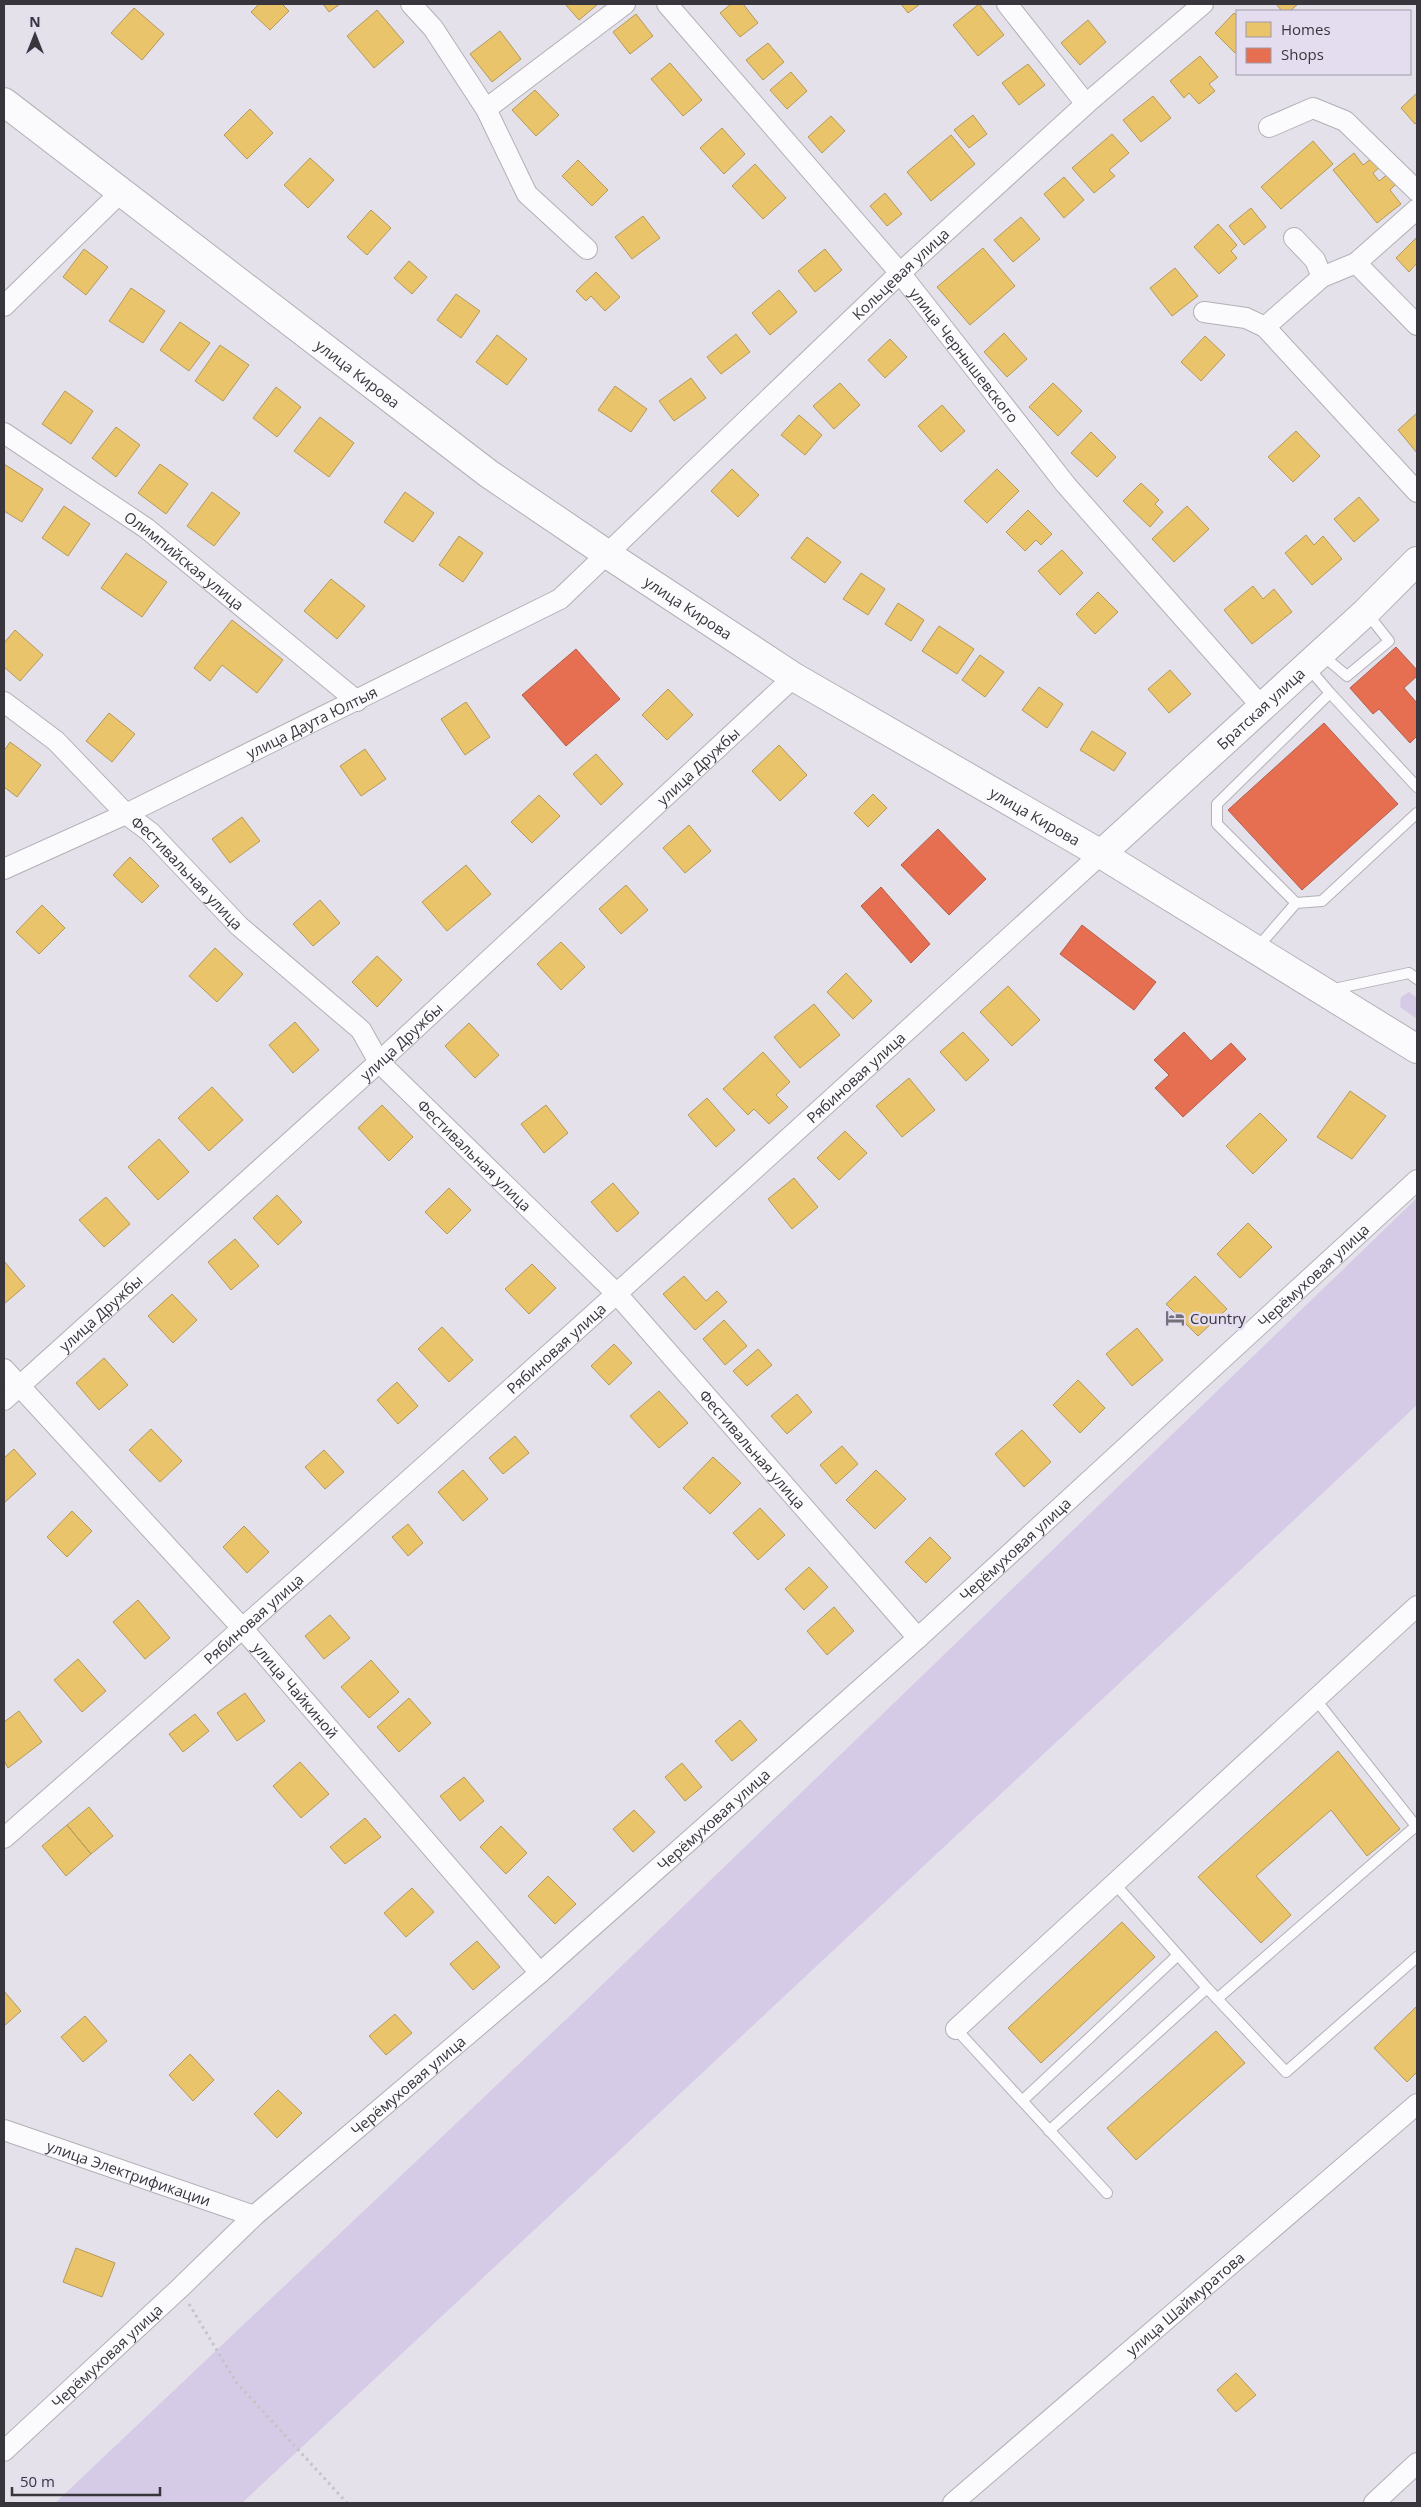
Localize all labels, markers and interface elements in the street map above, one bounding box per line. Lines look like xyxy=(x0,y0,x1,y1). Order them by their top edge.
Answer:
north arrow xyxy=(10,10,60,60)
legend xyxy=(1236,10,1411,75)
text: N xyxy=(29,12,41,31)
text: Homes xyxy=(1281,19,1331,39)
text: Shops xyxy=(1281,44,1324,64)
street label: Кольцевая улица xyxy=(847,223,953,324)
street label: улица Чернышевского xyxy=(905,283,1023,427)
street label: улица Кирова xyxy=(312,335,404,412)
street label: Олимпийская улица xyxy=(121,506,248,614)
street label: улица Кирова xyxy=(640,571,736,644)
street label: Братская улица xyxy=(1212,663,1309,754)
street label: улица Даута Юлтыя xyxy=(243,681,381,763)
street label: улица Дружбы xyxy=(652,723,744,809)
street label: улица Кирова xyxy=(986,782,1084,850)
street label: Фестивальная улица xyxy=(127,811,247,934)
street label: улица Дружбы xyxy=(355,998,447,1085)
street label: Рябиновая улица xyxy=(802,1027,909,1127)
street label: Фестивальная улица xyxy=(413,1095,536,1215)
street label: Черёмуховая улица xyxy=(1253,1219,1373,1331)
street label: улица Дружбы xyxy=(55,1270,147,1356)
street label: Рябиновая улица xyxy=(502,1298,610,1398)
hotel icon: Country xyxy=(1164,1307,1186,1329)
place label: Country xyxy=(1190,1308,1246,1328)
street label: Фестивальная улица xyxy=(695,1385,810,1513)
street label: Черёмуховая улица xyxy=(955,1493,1075,1605)
street label: Рябиновая улица xyxy=(199,1569,307,1668)
street label: улица Чайкиной xyxy=(249,1638,343,1743)
street label: Черёмуховая улица xyxy=(653,1764,774,1875)
street label: Черёмуховая улица xyxy=(346,2031,469,2140)
street label: улица Электрификации xyxy=(44,2135,213,2210)
street label: улица Шаймуратова xyxy=(1122,2247,1248,2360)
street label: Черёмуховая улица xyxy=(47,2299,167,2412)
scale bar xyxy=(12,2464,160,2496)
text: 50 m xyxy=(20,2471,55,2491)

